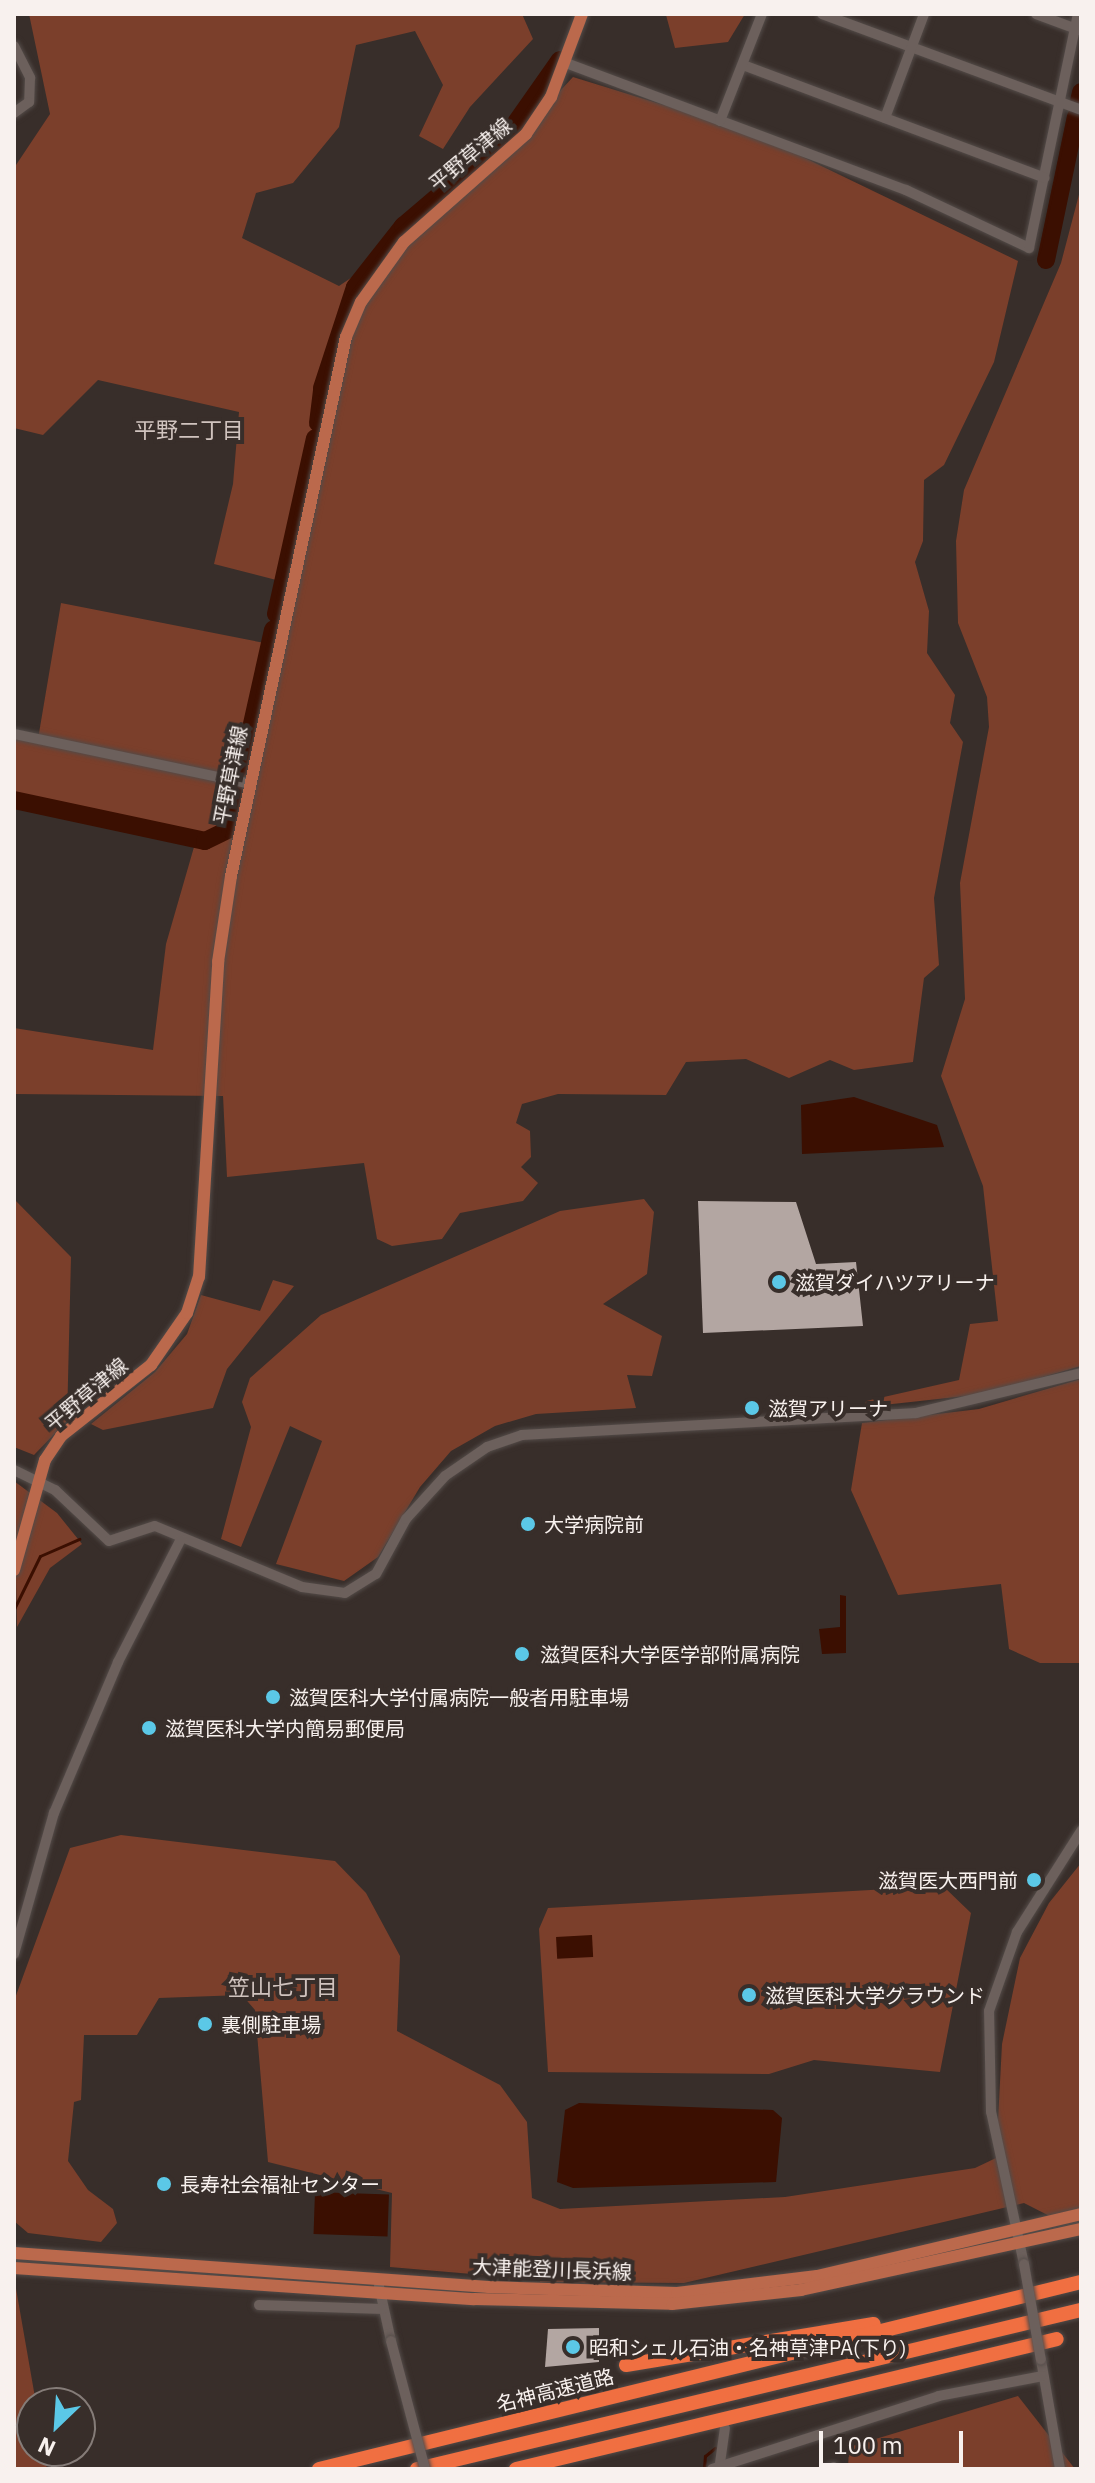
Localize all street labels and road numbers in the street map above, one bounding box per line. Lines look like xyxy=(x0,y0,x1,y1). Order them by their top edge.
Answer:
street label: 平野草津線 xyxy=(424,113,516,195)
street label: 平野草津線 xyxy=(209,724,251,826)
street label: 平野草津線 xyxy=(40,1353,132,1435)
street label: 大津能登川長浜線 xyxy=(472,2254,632,2284)
street label: 名神高速道路 xyxy=(494,2364,616,2416)

